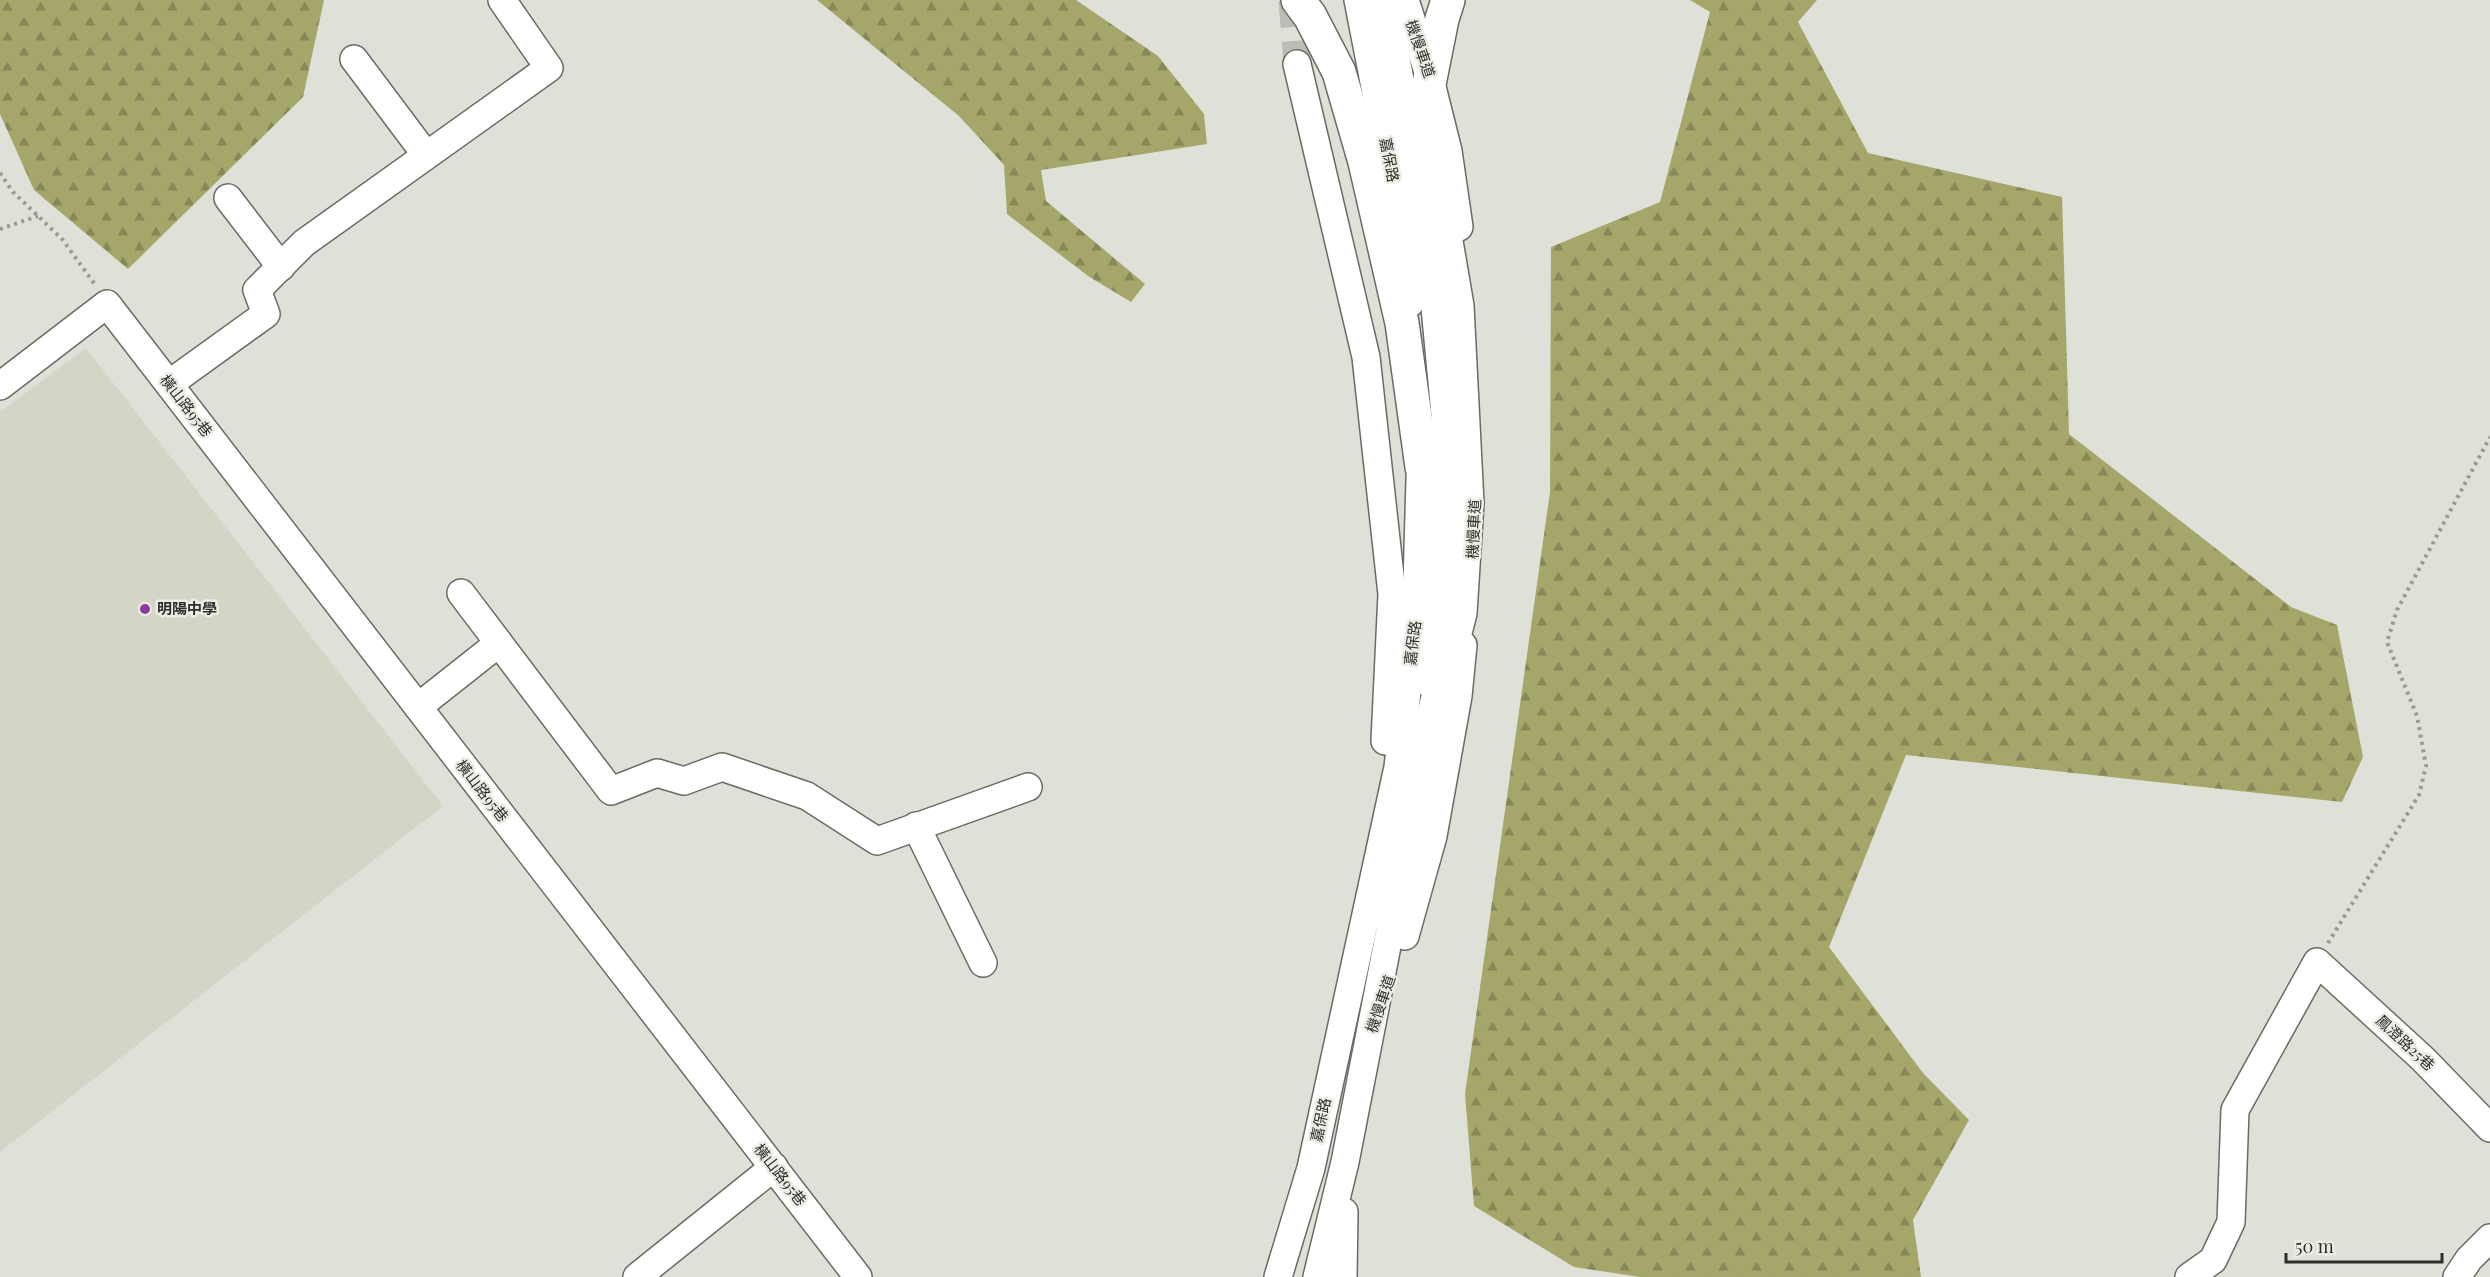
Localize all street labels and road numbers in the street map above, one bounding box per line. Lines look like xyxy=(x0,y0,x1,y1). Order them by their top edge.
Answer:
street label: 機慢車道 xyxy=(1402,17,1440,80)
street label: 嘉保路 xyxy=(1376,136,1404,184)
street label: 橫山路95巷 xyxy=(156,370,217,441)
street label: 機慢車道 xyxy=(1461,498,1485,559)
street label: 嘉保路 xyxy=(1399,619,1425,666)
street label: 橫山路95巷 xyxy=(452,755,513,826)
street label: 機慢車道 xyxy=(1361,972,1399,1035)
street label: 鳳澄路25巷 xyxy=(2372,1010,2439,1075)
street label: 嘉保路 xyxy=(1306,1096,1334,1144)
street label: 橫山路95巷 xyxy=(750,1139,811,1210)

